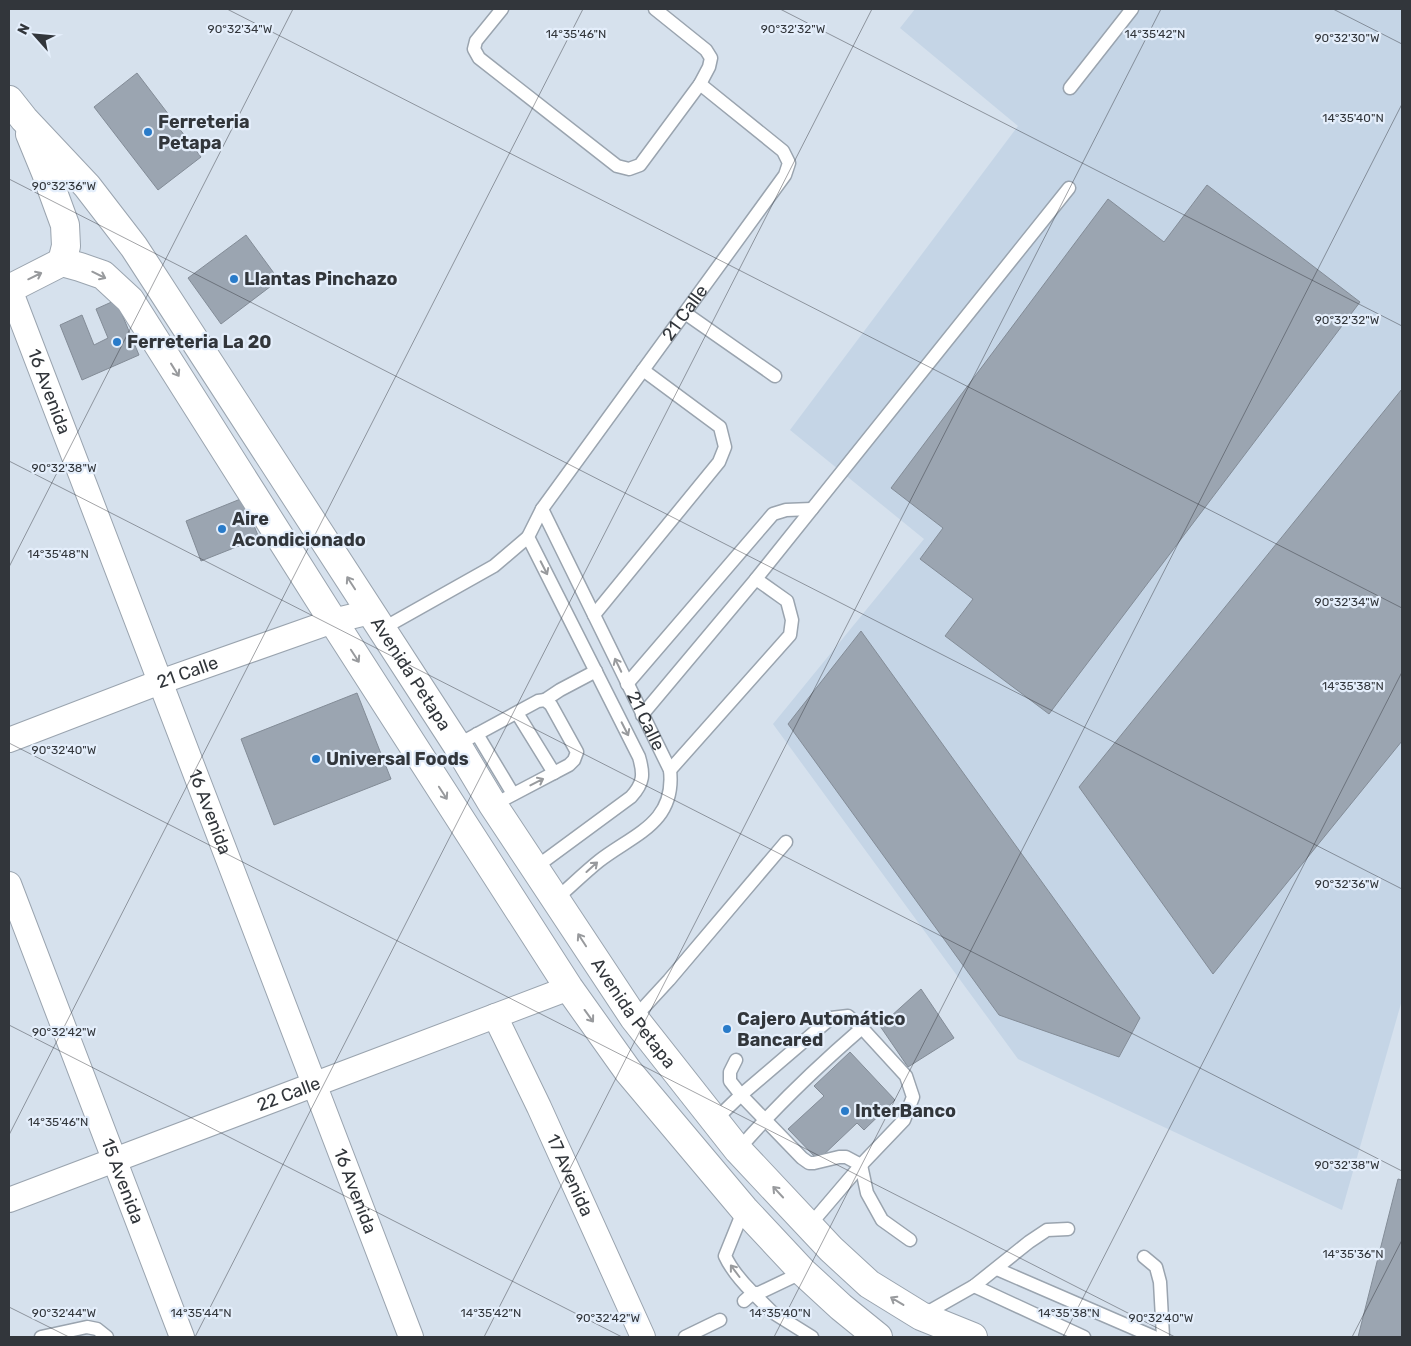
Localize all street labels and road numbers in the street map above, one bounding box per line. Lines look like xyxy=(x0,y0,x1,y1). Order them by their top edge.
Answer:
street label: 21 Calle xyxy=(657,281,712,345)
street label: 16 Avenida xyxy=(23,346,75,437)
street label: Avenida Petapa xyxy=(366,613,456,735)
street label: 21 Calle xyxy=(154,651,221,693)
street label: 21 Calle xyxy=(622,688,670,754)
street label: 16 Avenida xyxy=(184,766,236,858)
street label: Avenida Petapa xyxy=(586,954,681,1073)
street label: 22 Calle xyxy=(254,1072,324,1116)
street label: 17 Avenida xyxy=(542,1131,598,1220)
street label: 15 Avenida xyxy=(96,1135,149,1227)
street label: 16 Avenida xyxy=(329,1145,381,1237)

